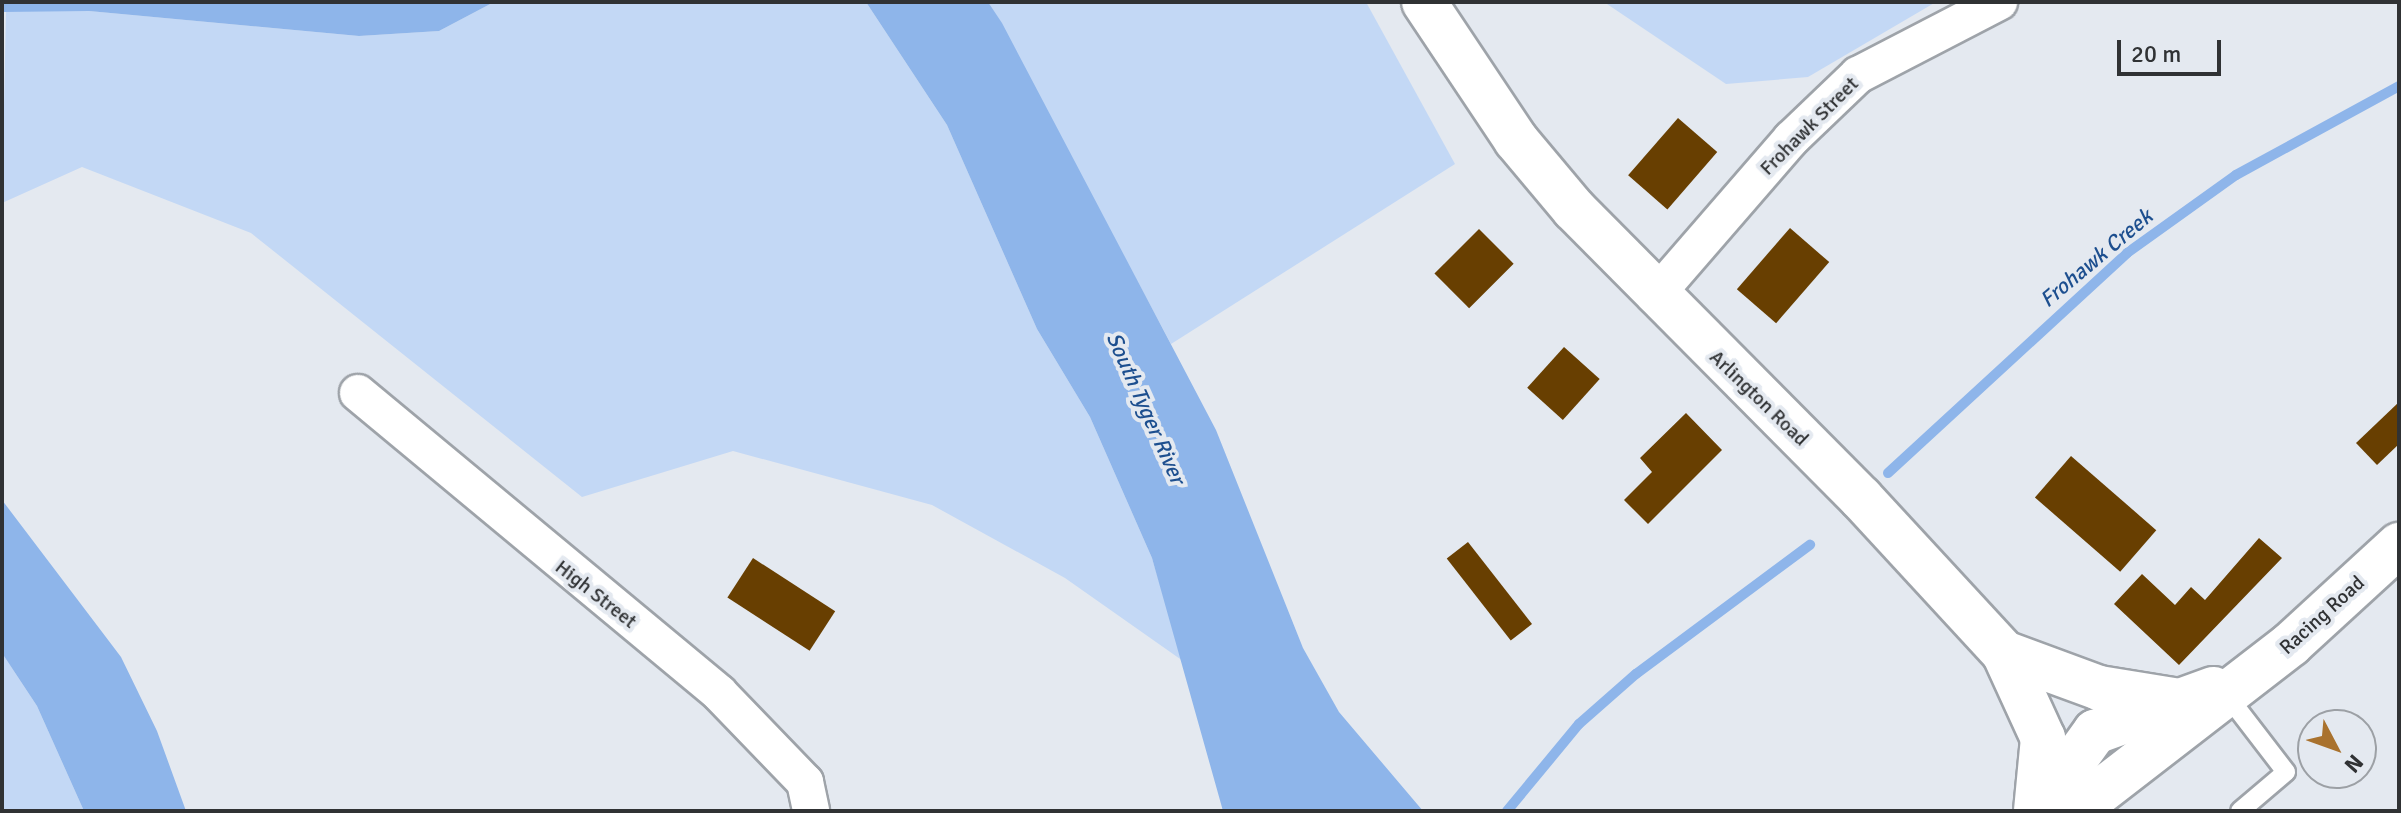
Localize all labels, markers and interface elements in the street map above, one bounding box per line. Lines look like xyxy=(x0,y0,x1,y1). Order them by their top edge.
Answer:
scale bar xyxy=(2121,24,2225,74)
text: 20 m xyxy=(2131,39,2181,69)
street label: Frohawk Street xyxy=(1755,72,1863,180)
water label: Frohawk Creek xyxy=(2034,203,2158,313)
water label: South Tyger River xyxy=(1101,328,1191,488)
street label: Arlington Road xyxy=(1705,345,1813,451)
street label: High Street xyxy=(550,555,642,633)
street label: Racing Road xyxy=(2275,571,2369,659)
north arrow xyxy=(2297,709,2377,789)
text: N xyxy=(2339,749,2369,778)

